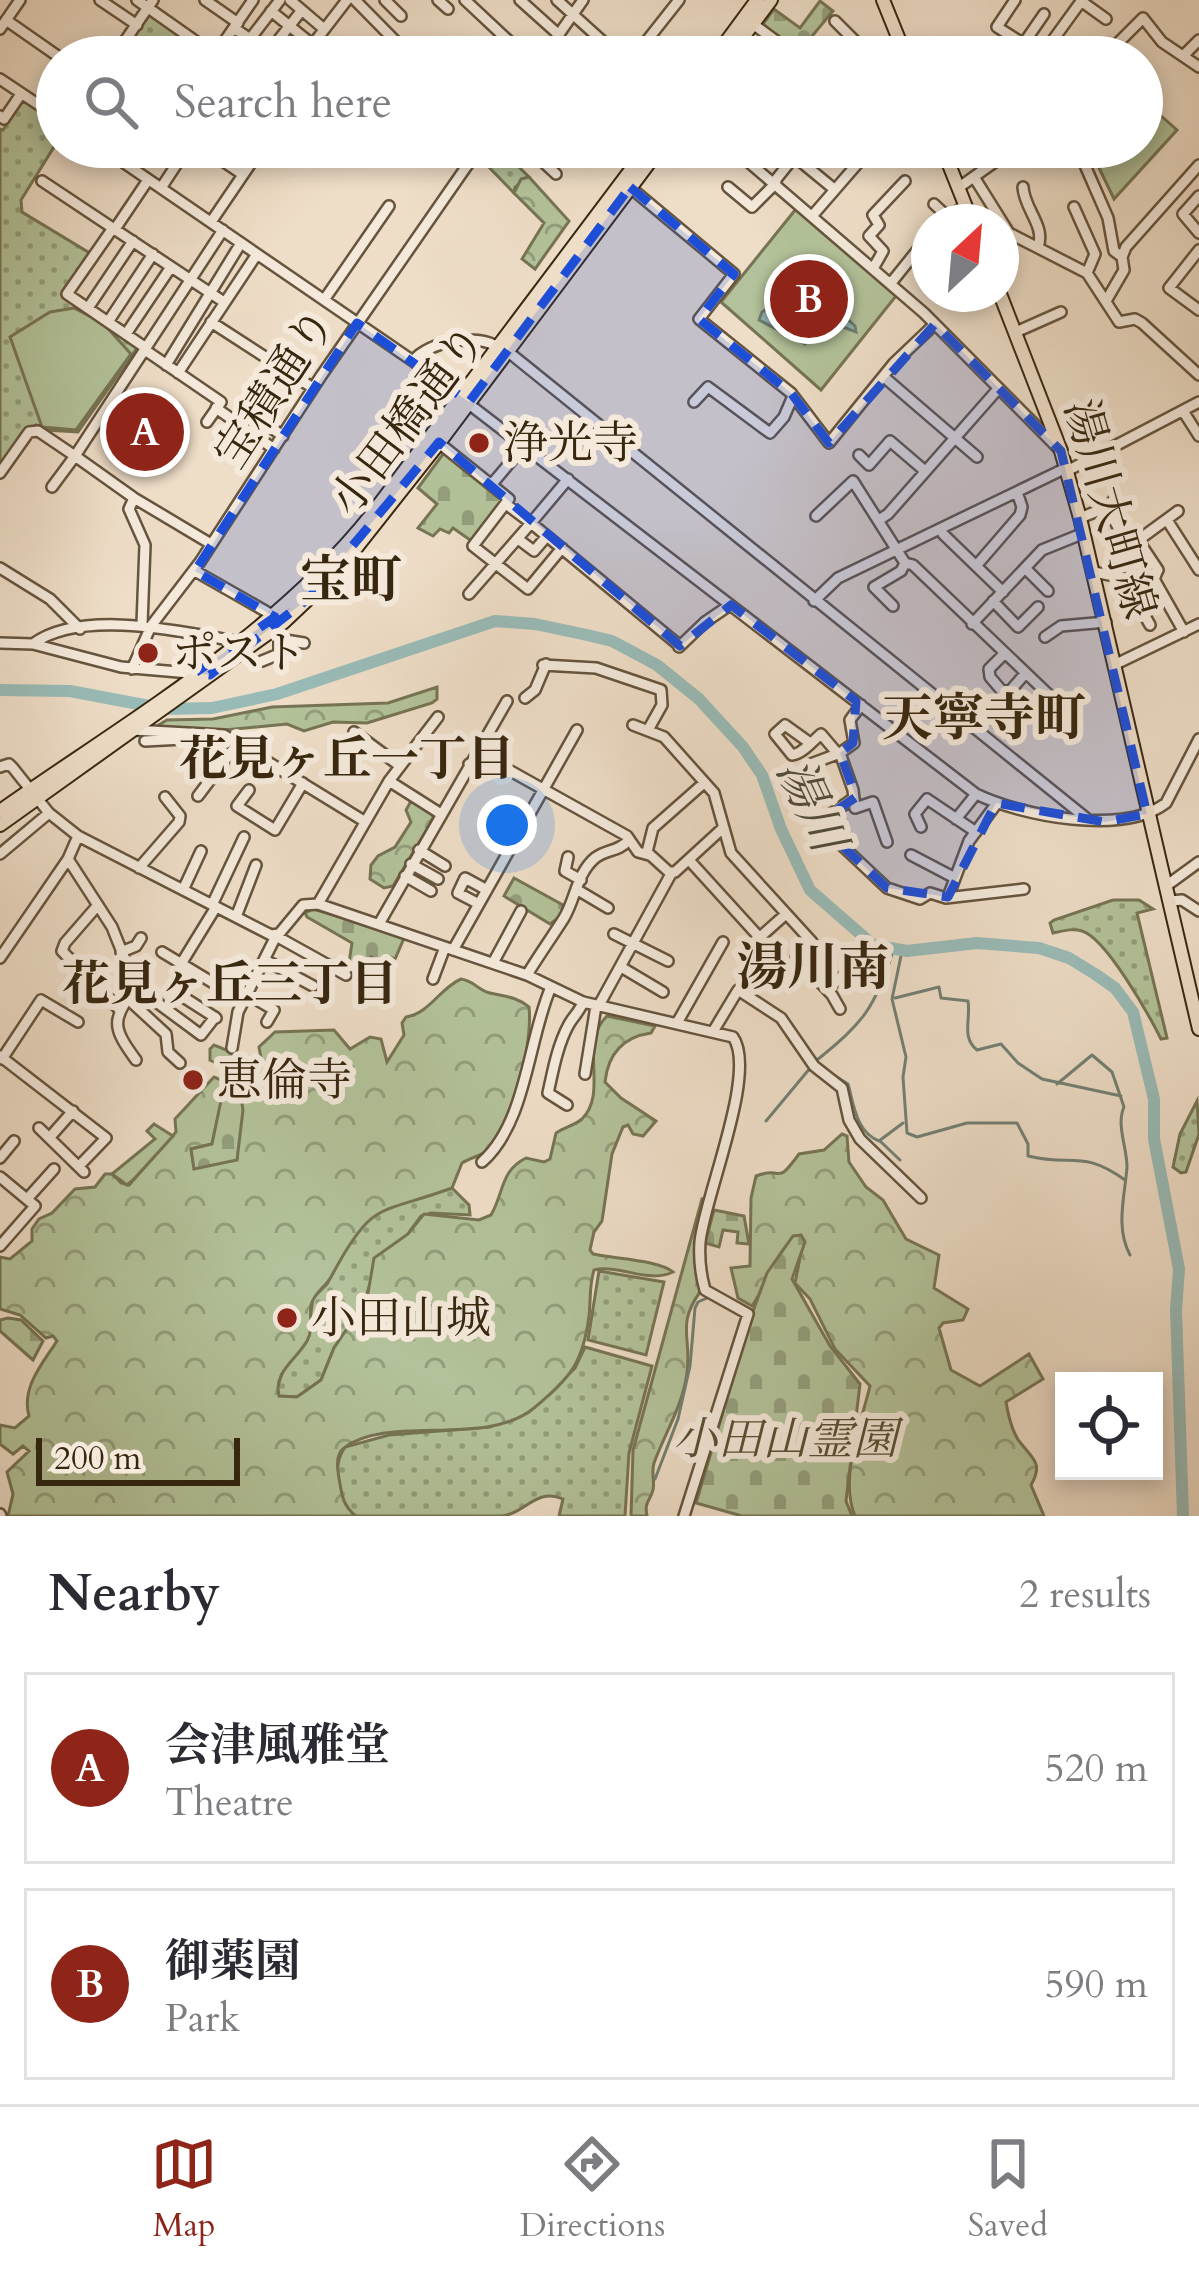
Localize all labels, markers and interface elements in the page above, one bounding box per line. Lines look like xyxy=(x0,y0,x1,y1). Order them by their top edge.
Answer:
search box xyxy=(36,36,1163,168)
icon: search xyxy=(78,69,144,135)
text: Search here xyxy=(174,72,392,133)
north arrow xyxy=(911,204,1019,312)
pin: B xyxy=(770,254,848,344)
street label: 宝積通り xyxy=(200,296,350,480)
street label: 小田橋通り xyxy=(316,312,500,528)
pin: A xyxy=(106,387,184,477)
street label: 湯川大町線 xyxy=(1050,392,1170,626)
place label: 浄光寺 xyxy=(503,413,638,474)
marker: 浄光寺 xyxy=(466,430,492,456)
district label: 宝町 xyxy=(300,546,402,616)
place label: ポスト xyxy=(172,623,307,684)
marker: ポスト xyxy=(135,640,161,666)
district label: 天寧寺町 xyxy=(882,684,1086,754)
district label: 花見ヶ丘一丁目 xyxy=(179,727,515,792)
water label: 湯川 xyxy=(761,748,863,867)
your location xyxy=(477,795,537,855)
district label: 湯川南 xyxy=(736,933,890,1003)
district label: 花見ヶ丘三丁目 xyxy=(62,952,398,1017)
place label: 恵倫寺 xyxy=(217,1050,352,1111)
marker: 恵倫寺 xyxy=(180,1067,206,1093)
place label: 小田山城 xyxy=(311,1288,491,1349)
marker: 小田山城 xyxy=(274,1305,300,1331)
map controls xyxy=(1055,1372,1163,1480)
button: locate xyxy=(1055,1372,1163,1480)
park label: 小田山霊園 xyxy=(672,1409,904,1470)
scale bar xyxy=(36,1432,240,1485)
text: 200 m xyxy=(54,1436,141,1481)
text: Nearby xyxy=(48,1559,220,1629)
text: 2 results xyxy=(1019,1568,1151,1621)
text: 会津風雅堂 xyxy=(165,1715,390,1776)
text: A xyxy=(75,1742,105,1795)
text: 520 m xyxy=(1045,1742,1148,1795)
text: Theatre xyxy=(165,1776,294,1829)
text: 御薬園 xyxy=(165,1931,300,1992)
text: B xyxy=(76,1958,104,2011)
text: 590 m xyxy=(1045,1958,1148,2011)
text: Park xyxy=(165,1992,240,2045)
tab: Map xyxy=(151,2131,217,2248)
tab: Directions xyxy=(520,2131,665,2248)
tab: Saved xyxy=(968,2131,1048,2248)

